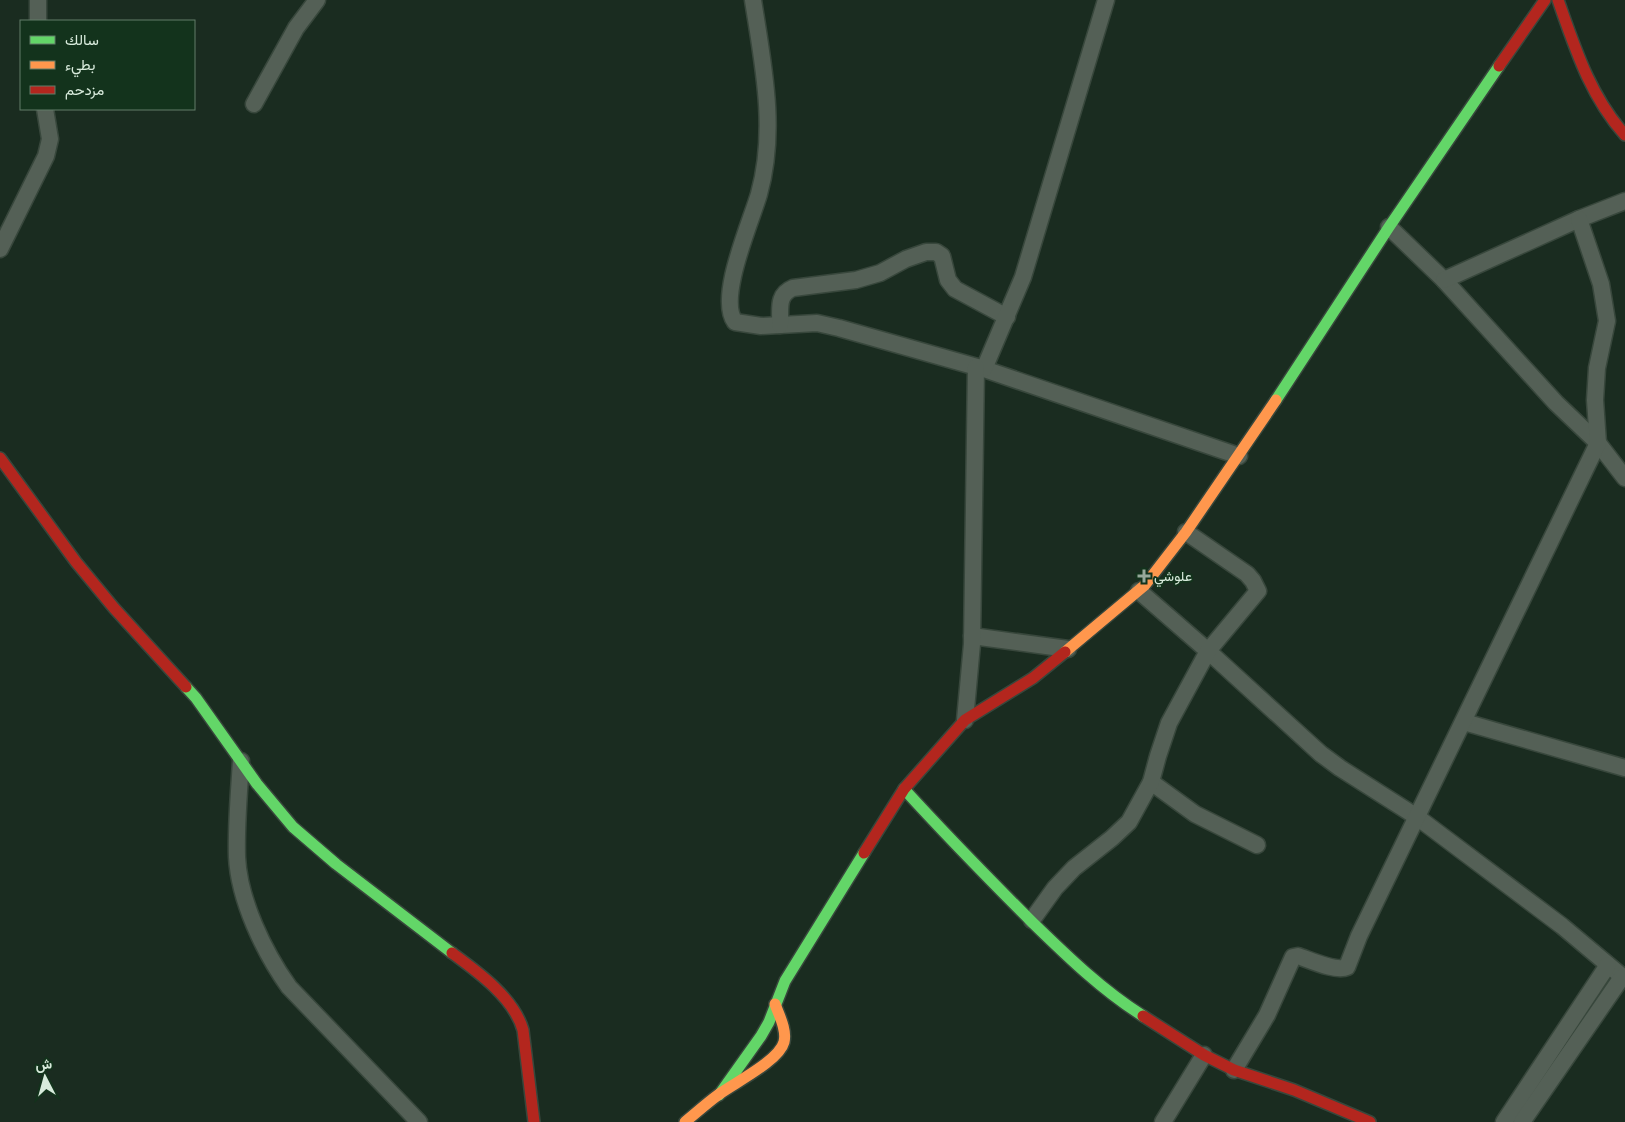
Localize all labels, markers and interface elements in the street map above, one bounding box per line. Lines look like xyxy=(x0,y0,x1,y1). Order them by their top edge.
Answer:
legend xyxy=(20,20,195,110)
text: سالك xyxy=(65,30,99,50)
text: بطيء xyxy=(65,55,95,78)
text: مزدحم xyxy=(65,80,104,100)
place label: علوشي xyxy=(1154,567,1192,588)
marker: علوشي xyxy=(1138,570,1150,582)
north arrow xyxy=(20,1052,70,1102)
text: ش xyxy=(34,1054,53,1075)

